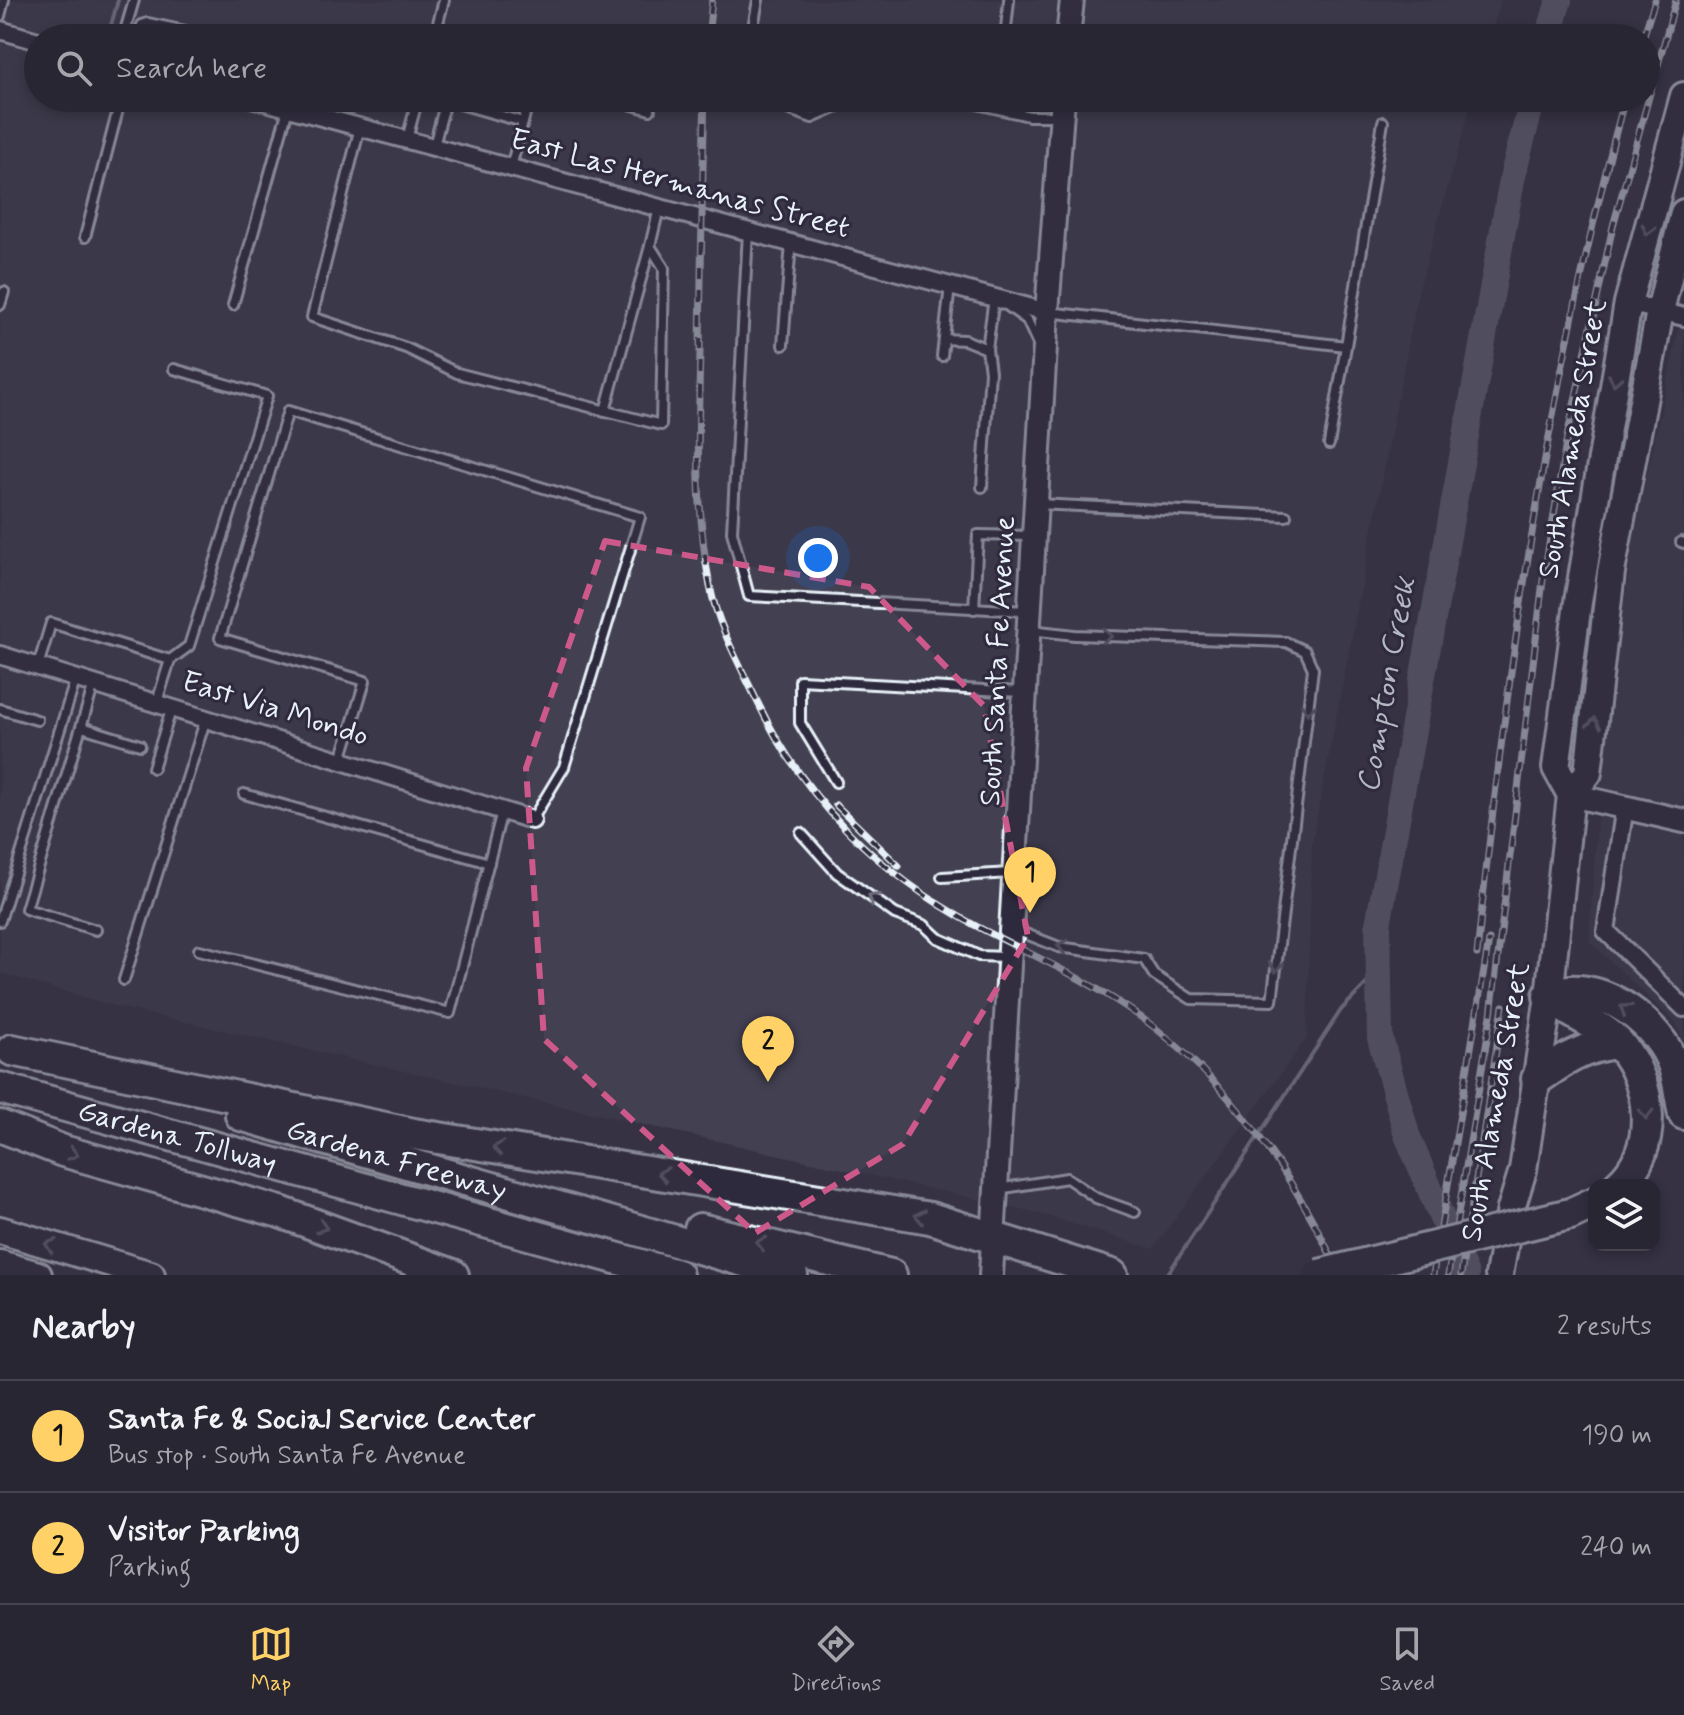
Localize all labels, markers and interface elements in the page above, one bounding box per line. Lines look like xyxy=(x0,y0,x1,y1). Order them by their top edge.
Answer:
search box xyxy=(24,24,1660,112)
icon: search xyxy=(52,46,96,90)
text: Search here xyxy=(116,49,267,88)
street label: East Las Hermanas Street xyxy=(506,120,854,248)
one-way arrow xyxy=(1641,223,1657,237)
street label: South Alameda Street xyxy=(1529,296,1617,582)
one-way arrow xyxy=(1608,373,1625,386)
street label: South Santa Fe Avenue xyxy=(971,515,1025,807)
your location xyxy=(798,538,838,578)
water label: Compton Creek xyxy=(1347,572,1427,796)
one-way arrow xyxy=(1101,628,1114,645)
street label: East Via Mondo xyxy=(177,662,373,756)
one-way arrow xyxy=(1299,703,1316,716)
one-way arrow xyxy=(1585,716,1602,729)
pin: 1 xyxy=(1004,847,1056,913)
one-way arrow xyxy=(867,893,881,908)
one-way arrow xyxy=(1056,938,1070,955)
street label: South Alameda Street xyxy=(1452,959,1540,1245)
one-way arrow xyxy=(1268,961,1285,974)
one-way arrow xyxy=(1620,1004,1634,1019)
pin: 2 xyxy=(742,1016,794,1082)
street label: Gardena Tollway xyxy=(73,1091,281,1183)
one-way arrow xyxy=(1637,1108,1654,1121)
street label: Gardena Freeway xyxy=(282,1110,511,1211)
one-way arrow xyxy=(492,1140,505,1157)
one-way arrow xyxy=(66,1145,79,1161)
one-way arrow xyxy=(657,1166,670,1183)
map controls xyxy=(1588,1179,1660,1251)
button: layers xyxy=(1588,1179,1660,1251)
one-way arrow xyxy=(914,1208,927,1225)
one-way arrow xyxy=(314,1217,328,1234)
one-way arrow xyxy=(755,1235,769,1252)
one-way arrow xyxy=(43,1238,57,1254)
text: Nearby xyxy=(32,1305,136,1350)
text: 2 results xyxy=(1557,1310,1652,1344)
text: Santa Fe & Social Service Center xyxy=(108,1400,535,1439)
text: 1 xyxy=(52,1419,64,1453)
text: 190 m xyxy=(1582,1419,1652,1453)
text: Bus stop · South Santa Fe Avenue xyxy=(108,1439,466,1473)
text: Visitor Parking xyxy=(108,1512,300,1551)
text: 2 xyxy=(52,1531,64,1565)
text: 240 m xyxy=(1580,1531,1652,1565)
text: Parking xyxy=(108,1551,191,1585)
tab: Map xyxy=(249,1622,293,1698)
tab: Directions xyxy=(791,1622,881,1698)
tab: Saved xyxy=(1379,1622,1435,1698)

